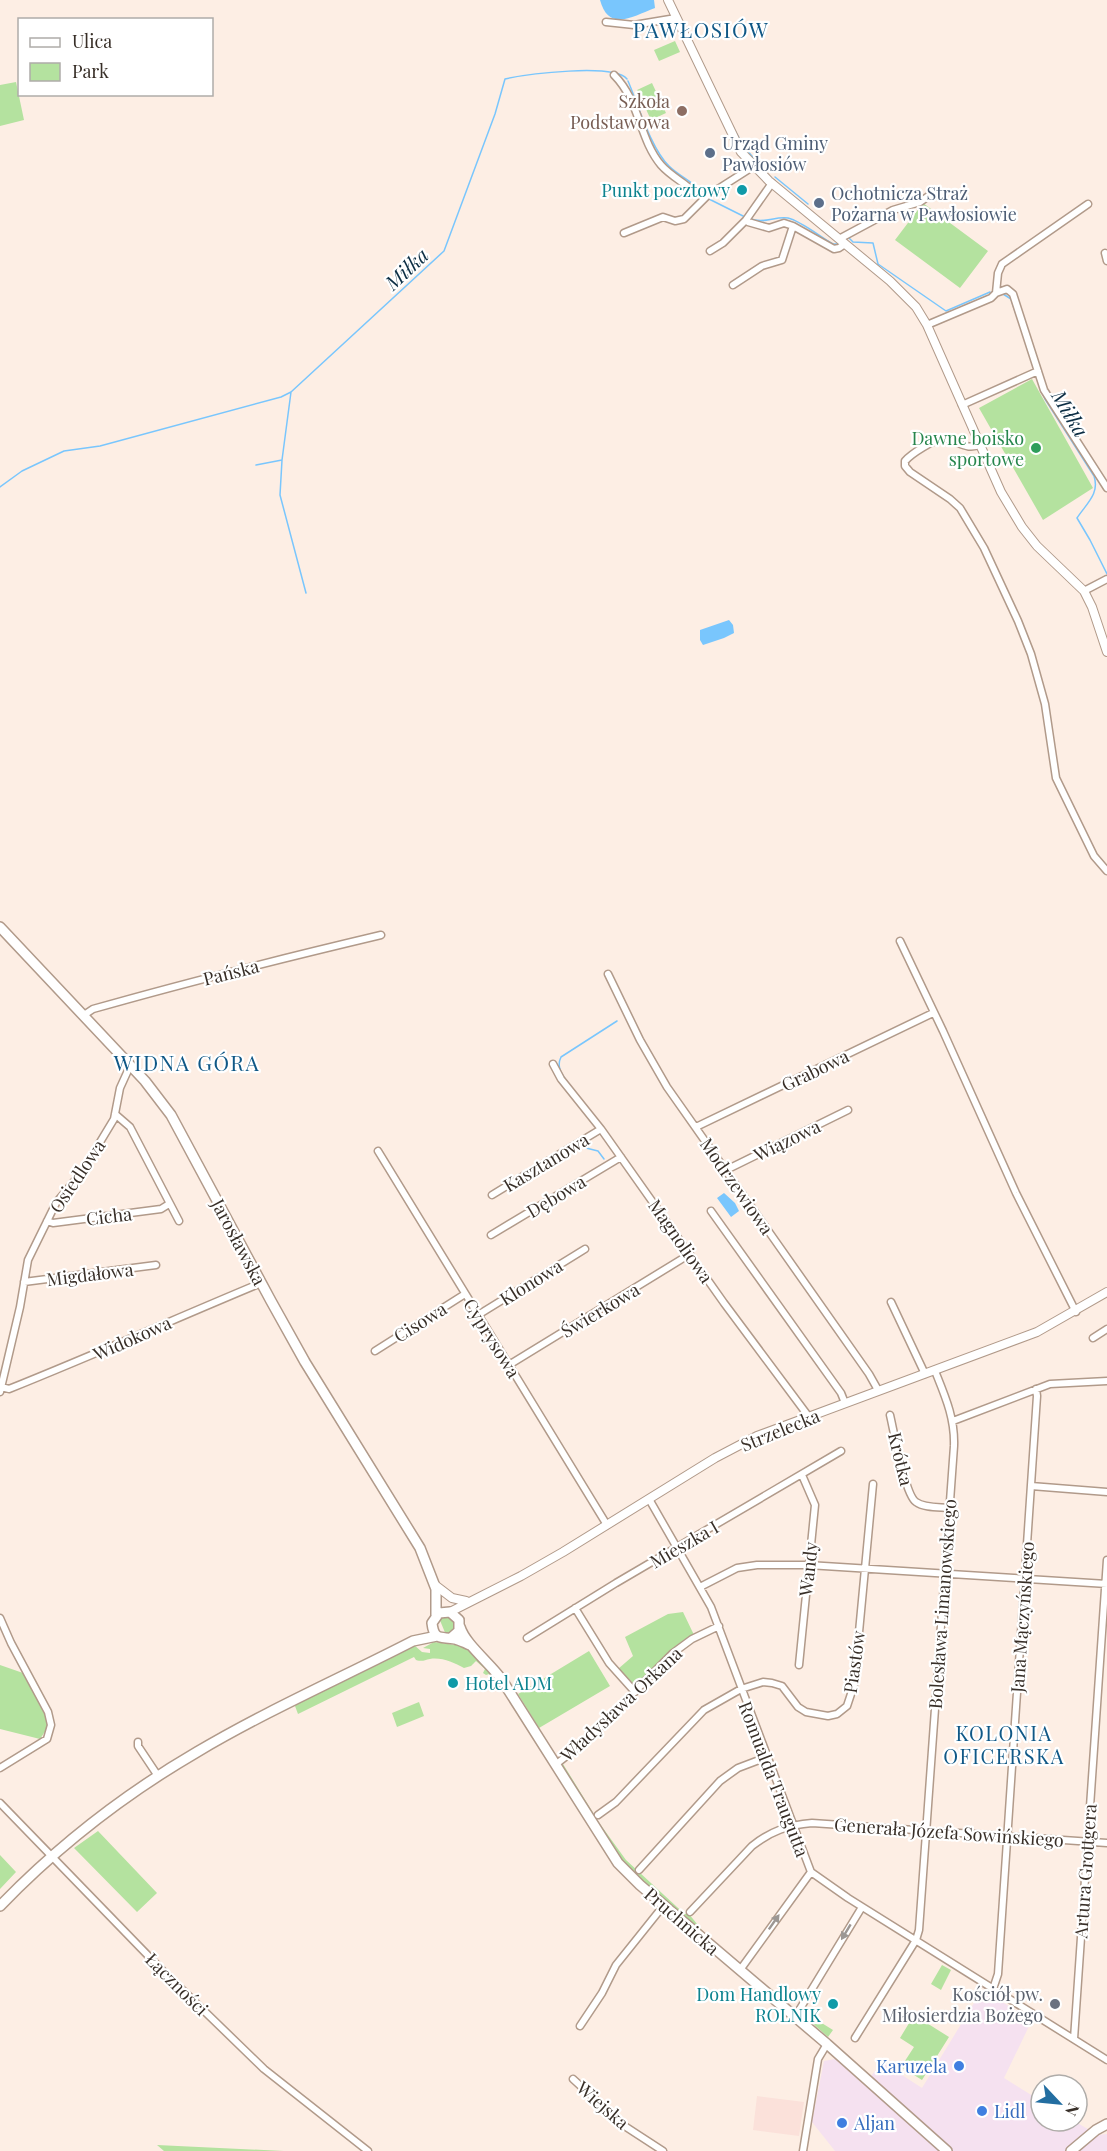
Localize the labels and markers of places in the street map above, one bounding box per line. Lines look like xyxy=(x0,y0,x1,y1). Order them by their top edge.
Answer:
place label: Szkoła Podstawowa xyxy=(570,89,670,134)
marker: Szkoła Podstawowa xyxy=(675,104,689,118)
place label: Urząd Gminy Pawłosiów xyxy=(722,131,828,176)
marker: Urząd Gminy Pawłosiów xyxy=(703,146,717,160)
place label: Punkt pocztowy xyxy=(601,178,730,202)
place label: Ochotnicza Straż Pożarna w Pawłosiowie xyxy=(831,181,1017,226)
marker: Punkt pocztowy xyxy=(735,183,749,197)
marker: Ochotnicza Straż Pożarna w Pawłosiowie xyxy=(812,196,826,210)
place label: Dawne boisko sportowe xyxy=(911,426,1024,471)
marker: Dawne boisko sportowe xyxy=(1029,441,1043,455)
place label: Hotel ADM xyxy=(465,1671,552,1695)
marker: Hotel ADM xyxy=(446,1676,460,1690)
place label: Dom Handlowy ROLNIK xyxy=(696,1982,821,2027)
place label: Kościół pw. Miłosierdzia Bożego xyxy=(882,1982,1043,2027)
marker: Dom Handlowy ROLNIK xyxy=(826,1997,840,2011)
marker: Kościół pw. Miłosierdzia Bożego xyxy=(1048,1997,1062,2011)
place label: Karuzela xyxy=(876,2054,947,2078)
marker: Karuzela xyxy=(952,2059,966,2073)
place label: Lidl xyxy=(994,2099,1025,2123)
marker: Lidl xyxy=(975,2104,989,2118)
place label: Aljan xyxy=(853,2111,895,2135)
marker: Aljan xyxy=(835,2116,849,2130)

